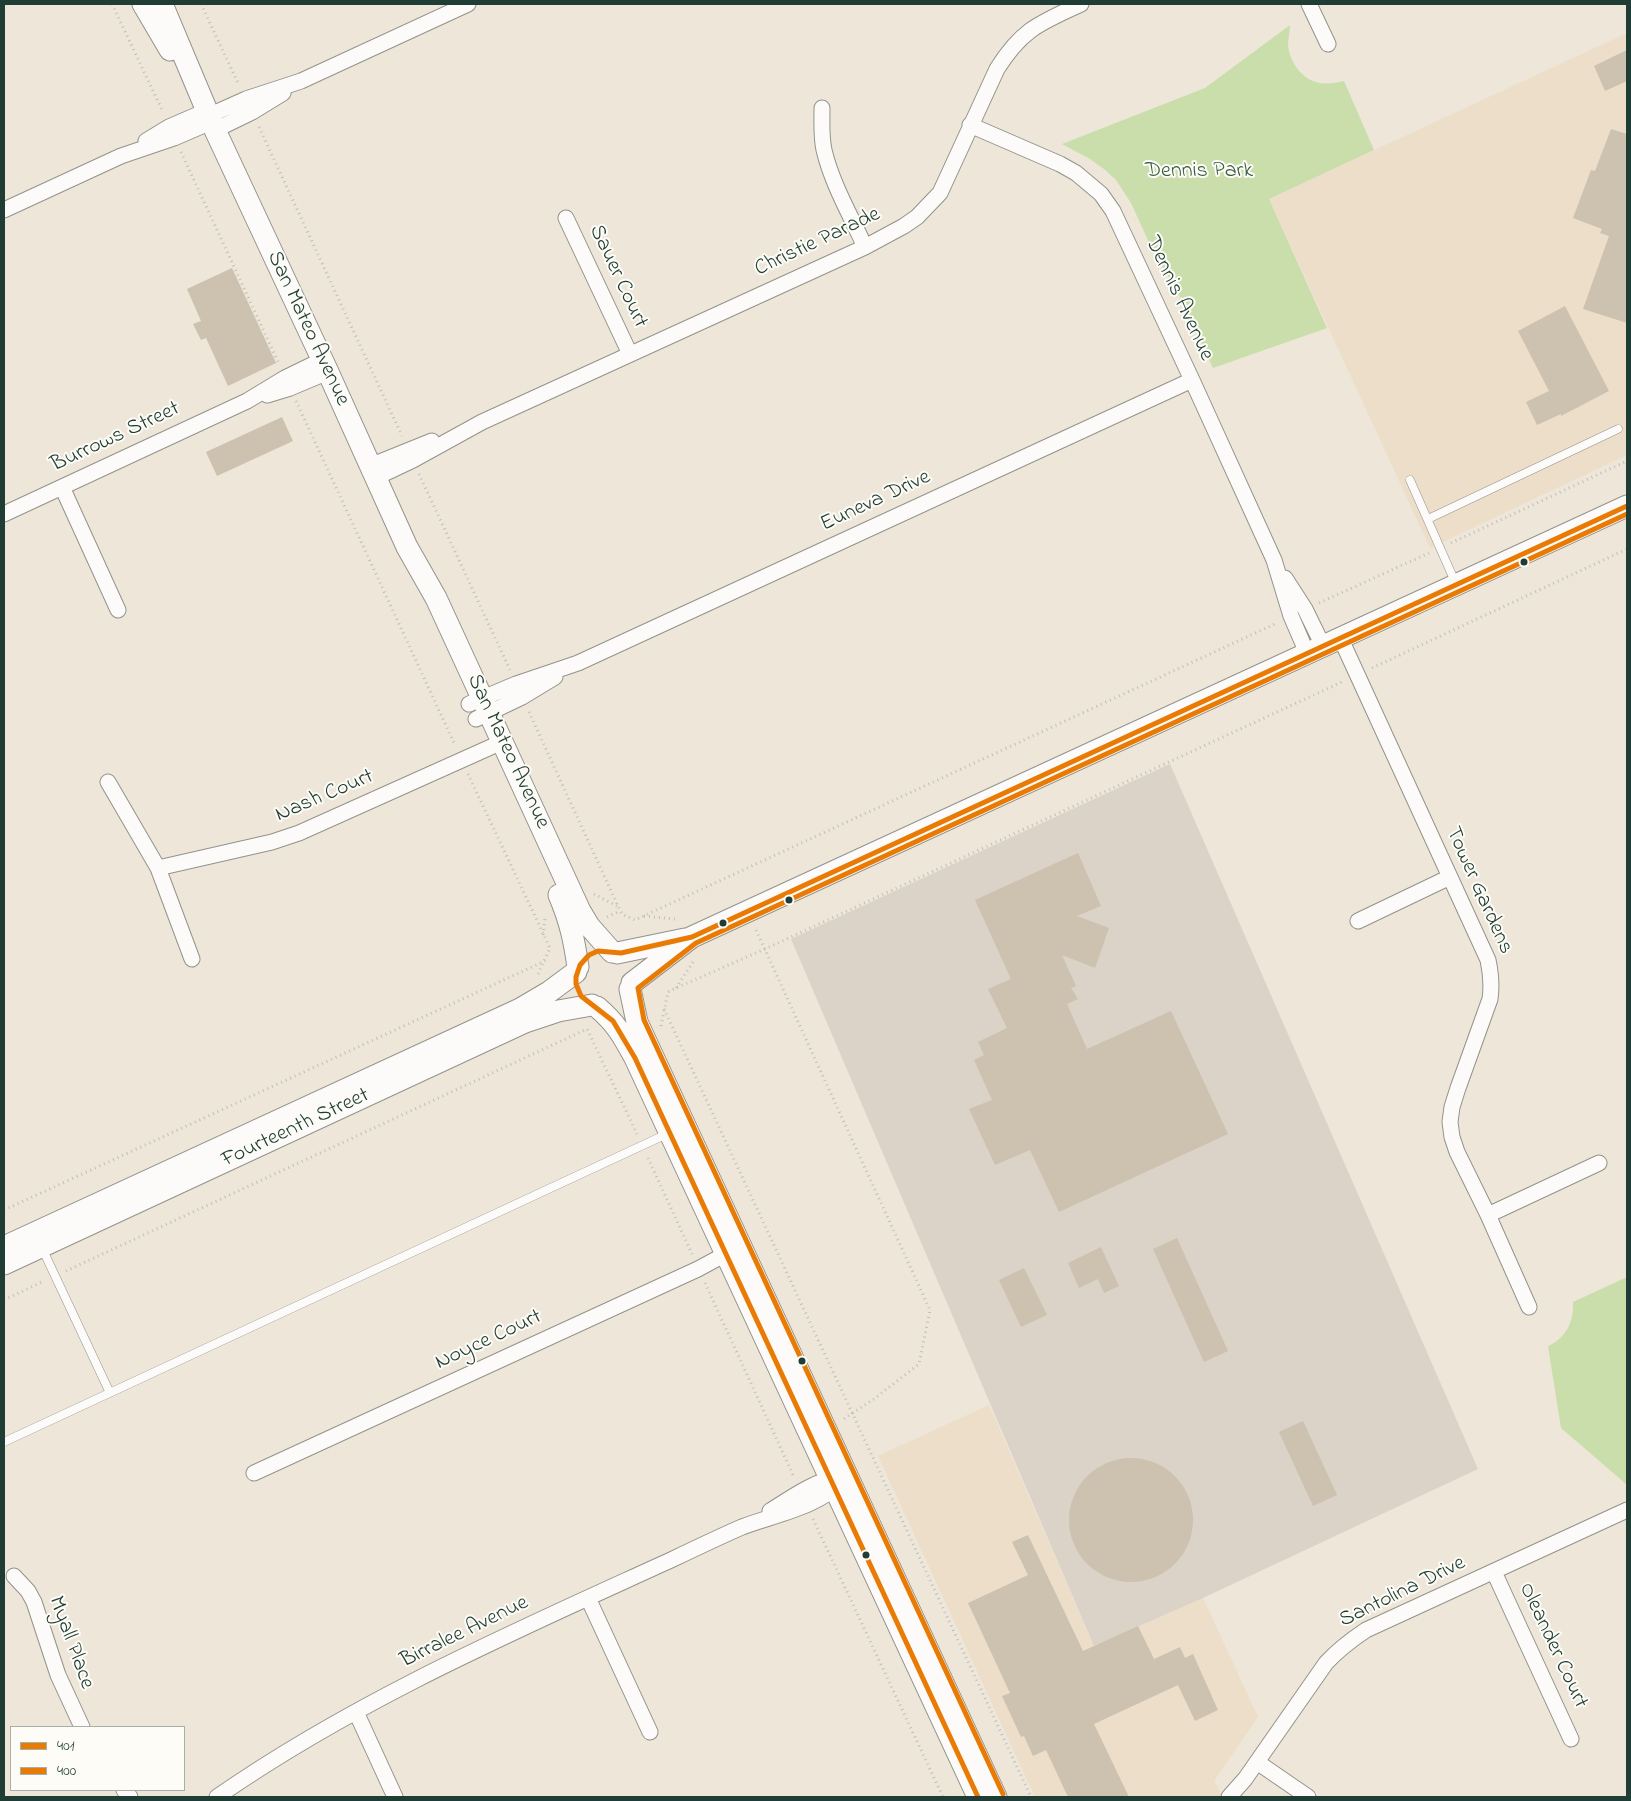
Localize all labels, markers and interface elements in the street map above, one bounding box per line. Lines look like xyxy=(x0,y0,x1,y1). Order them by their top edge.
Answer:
park label: Dennis Park xyxy=(1145,159,1253,185)
street label: Christie Parade xyxy=(751,202,885,284)
street label: Sauer Court xyxy=(582,221,652,333)
street label: Dennis Avenue xyxy=(1138,233,1218,365)
street label: San Mateo Avenue xyxy=(260,247,354,411)
street label: Burrows Street xyxy=(47,397,185,479)
street label: Euneva Drive xyxy=(817,465,935,539)
unlabelled marker xyxy=(1519,557,1529,567)
street label: San Mateo Avenue xyxy=(460,670,554,834)
street label: Nash Court xyxy=(272,765,378,829)
street label: Tower Gardens xyxy=(1438,823,1518,959)
unlabelled marker xyxy=(784,895,794,905)
unlabelled marker xyxy=(718,918,728,928)
street label: Fourteenth Street xyxy=(218,1083,374,1175)
street label: Noyce Court xyxy=(432,1305,546,1377)
unlabelled marker xyxy=(797,1356,807,1366)
unlabelled marker xyxy=(861,1550,871,1560)
street label: Santolina Drive xyxy=(1336,1551,1470,1635)
street label: Oleander Court xyxy=(1511,1579,1593,1713)
street label: Birralee Avenue xyxy=(397,1591,533,1675)
street label: Myall Place xyxy=(41,1593,99,1693)
legend xyxy=(10,1726,185,1791)
text: 401 xyxy=(57,1735,74,1757)
text: 400 xyxy=(57,1760,76,1782)

